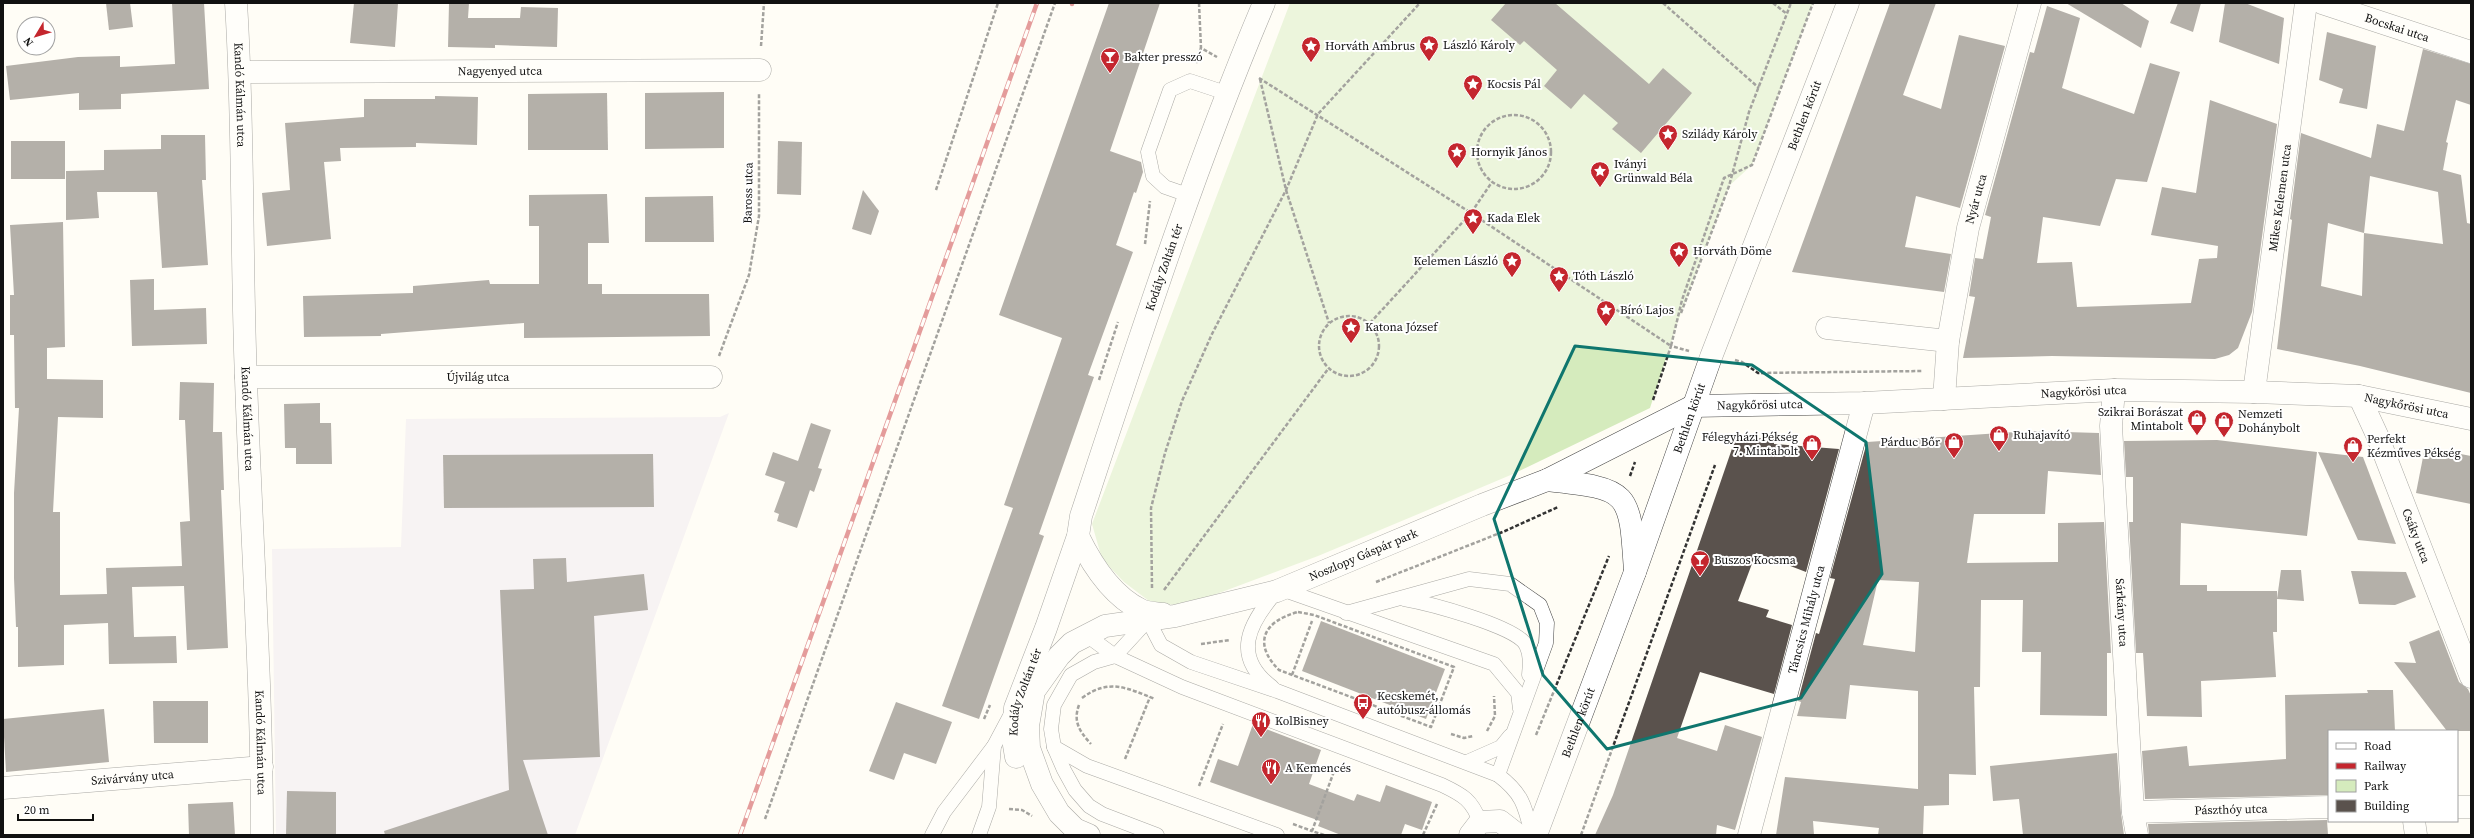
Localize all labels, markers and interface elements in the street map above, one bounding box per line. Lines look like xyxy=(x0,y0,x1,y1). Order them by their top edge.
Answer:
street label: Bocskai utca xyxy=(2363,10,2432,46)
north arrow xyxy=(16,16,56,56)
text: N xyxy=(20,34,37,50)
place icon: László Károly xyxy=(1418,34,1440,62)
place icon: Horváth Ambrus xyxy=(1300,35,1322,63)
place label: László Károly xyxy=(1443,37,1516,53)
place label: Horváth Ambrus xyxy=(1325,38,1415,54)
street label: Kandó Kálmán utca xyxy=(230,42,249,148)
bar icon: Bakter presszó xyxy=(1099,46,1121,74)
place label: Bakter presszó xyxy=(1124,49,1203,65)
street label: Nagyenyed utca xyxy=(458,63,543,79)
place icon: Kocsis Pál xyxy=(1462,73,1484,101)
place label: Kocsis Pál xyxy=(1487,76,1541,92)
street label: Bethlen körút xyxy=(1784,78,1825,153)
place icon: Szilády Károly xyxy=(1657,123,1679,151)
place label: Szilády Károly xyxy=(1682,126,1758,142)
place icon: Hornyik János xyxy=(1446,141,1468,169)
street label: Mikes Kelemen utca xyxy=(2265,142,2295,252)
place label: Hornyik János xyxy=(1471,144,1547,160)
place label: Iványi Grünwald Béla xyxy=(1614,156,1693,186)
place icon: Iványi Grünwald Béla xyxy=(1589,160,1611,188)
street label: Baross utca xyxy=(739,161,757,224)
street label: Nyár utca xyxy=(1961,171,1991,226)
place icon: Kada Elek xyxy=(1462,207,1484,235)
place label: Kada Elek xyxy=(1487,210,1540,226)
street label: Kodály Zoltán tér xyxy=(1142,221,1187,313)
place icon: Horváth Döme xyxy=(1668,240,1690,268)
place label: Horváth Döme xyxy=(1693,243,1772,259)
place icon: Kelemen László xyxy=(1501,250,1523,278)
place label: Kelemen László xyxy=(1413,253,1498,269)
place icon: Tóth László xyxy=(1548,265,1570,293)
place label: Tóth László xyxy=(1573,268,1634,284)
place icon: Bíró Lajos xyxy=(1595,299,1617,327)
place label: Bíró Lajos xyxy=(1620,302,1674,318)
place icon: Katona József xyxy=(1340,316,1362,344)
place label: Katona József xyxy=(1365,319,1439,335)
street label: Kandó Kálmán utca xyxy=(238,366,258,472)
street label: Újvilág utca xyxy=(447,369,510,385)
street label: Bethlen körút xyxy=(1670,381,1709,456)
street label: Nagykőrösi utca xyxy=(2040,382,2128,402)
street label: Nagykőrösi utca xyxy=(2363,389,2451,422)
street label: Nagykőrösi utca xyxy=(1717,396,1804,414)
place label: Szikrai Borászat Mintabolt xyxy=(2098,404,2183,434)
place label: Nemzeti Dohánybolt xyxy=(2238,406,2300,436)
shop icon: Szikrai Borászat Mintabolt xyxy=(2186,408,2208,436)
shop icon: Nemzeti Dohánybolt xyxy=(2213,410,2235,438)
shop icon: Ruhajavító xyxy=(1988,424,2010,452)
place label: Ruhajavító xyxy=(2013,427,2071,443)
place label: Félegyházi Pékség 7. Mintabolt xyxy=(1702,429,1798,459)
shop icon: Párduc Bőr xyxy=(1943,431,1965,459)
place label: Perfekt Kézműves Pékség xyxy=(2367,431,2461,461)
shop icon: Félegyházi Pékség 7. Mintabolt xyxy=(1801,433,1823,461)
place label: Párduc Bőr xyxy=(1881,434,1940,450)
shop icon: Perfekt Kézműves Pékség xyxy=(2342,435,2364,463)
street label: Csáky utca xyxy=(2398,506,2434,566)
street label: Noszlopy Gáspár park xyxy=(1306,525,1421,585)
bar icon: Buszos Kocsma xyxy=(1689,549,1711,577)
place label: Buszos Kocsma xyxy=(1714,552,1797,568)
street label: Táncsics Mihály utca xyxy=(1784,563,1829,676)
street label: Sárkány utca xyxy=(2112,578,2132,648)
street label: Kodály Zoltán tér xyxy=(1005,646,1045,736)
street label: Bethlen körút xyxy=(1558,685,1599,760)
place label: Kecskemét, autóbusz-állomás xyxy=(1377,688,1471,718)
street label: Kandó Kálmán utca xyxy=(251,690,270,796)
bus stop icon: Kecskemét, autóbusz-állomás xyxy=(1352,692,1374,720)
restaurant icon: KolBisney xyxy=(1250,710,1272,738)
place label: KolBisney xyxy=(1275,713,1329,729)
legend xyxy=(2328,730,2458,822)
text: Road xyxy=(2364,738,2391,754)
restaurant icon: A Kemencés xyxy=(1260,757,1282,785)
text: Railway xyxy=(2364,758,2407,774)
place label: A Kemencés xyxy=(1285,760,1351,776)
street label: Szivárvány utca xyxy=(91,766,175,789)
text: Park xyxy=(2364,778,2389,794)
scale bar xyxy=(18,796,93,822)
text: Building xyxy=(2364,798,2409,814)
street label: Pászthóy utca xyxy=(2194,801,2269,818)
text: 20 m xyxy=(24,802,50,818)

